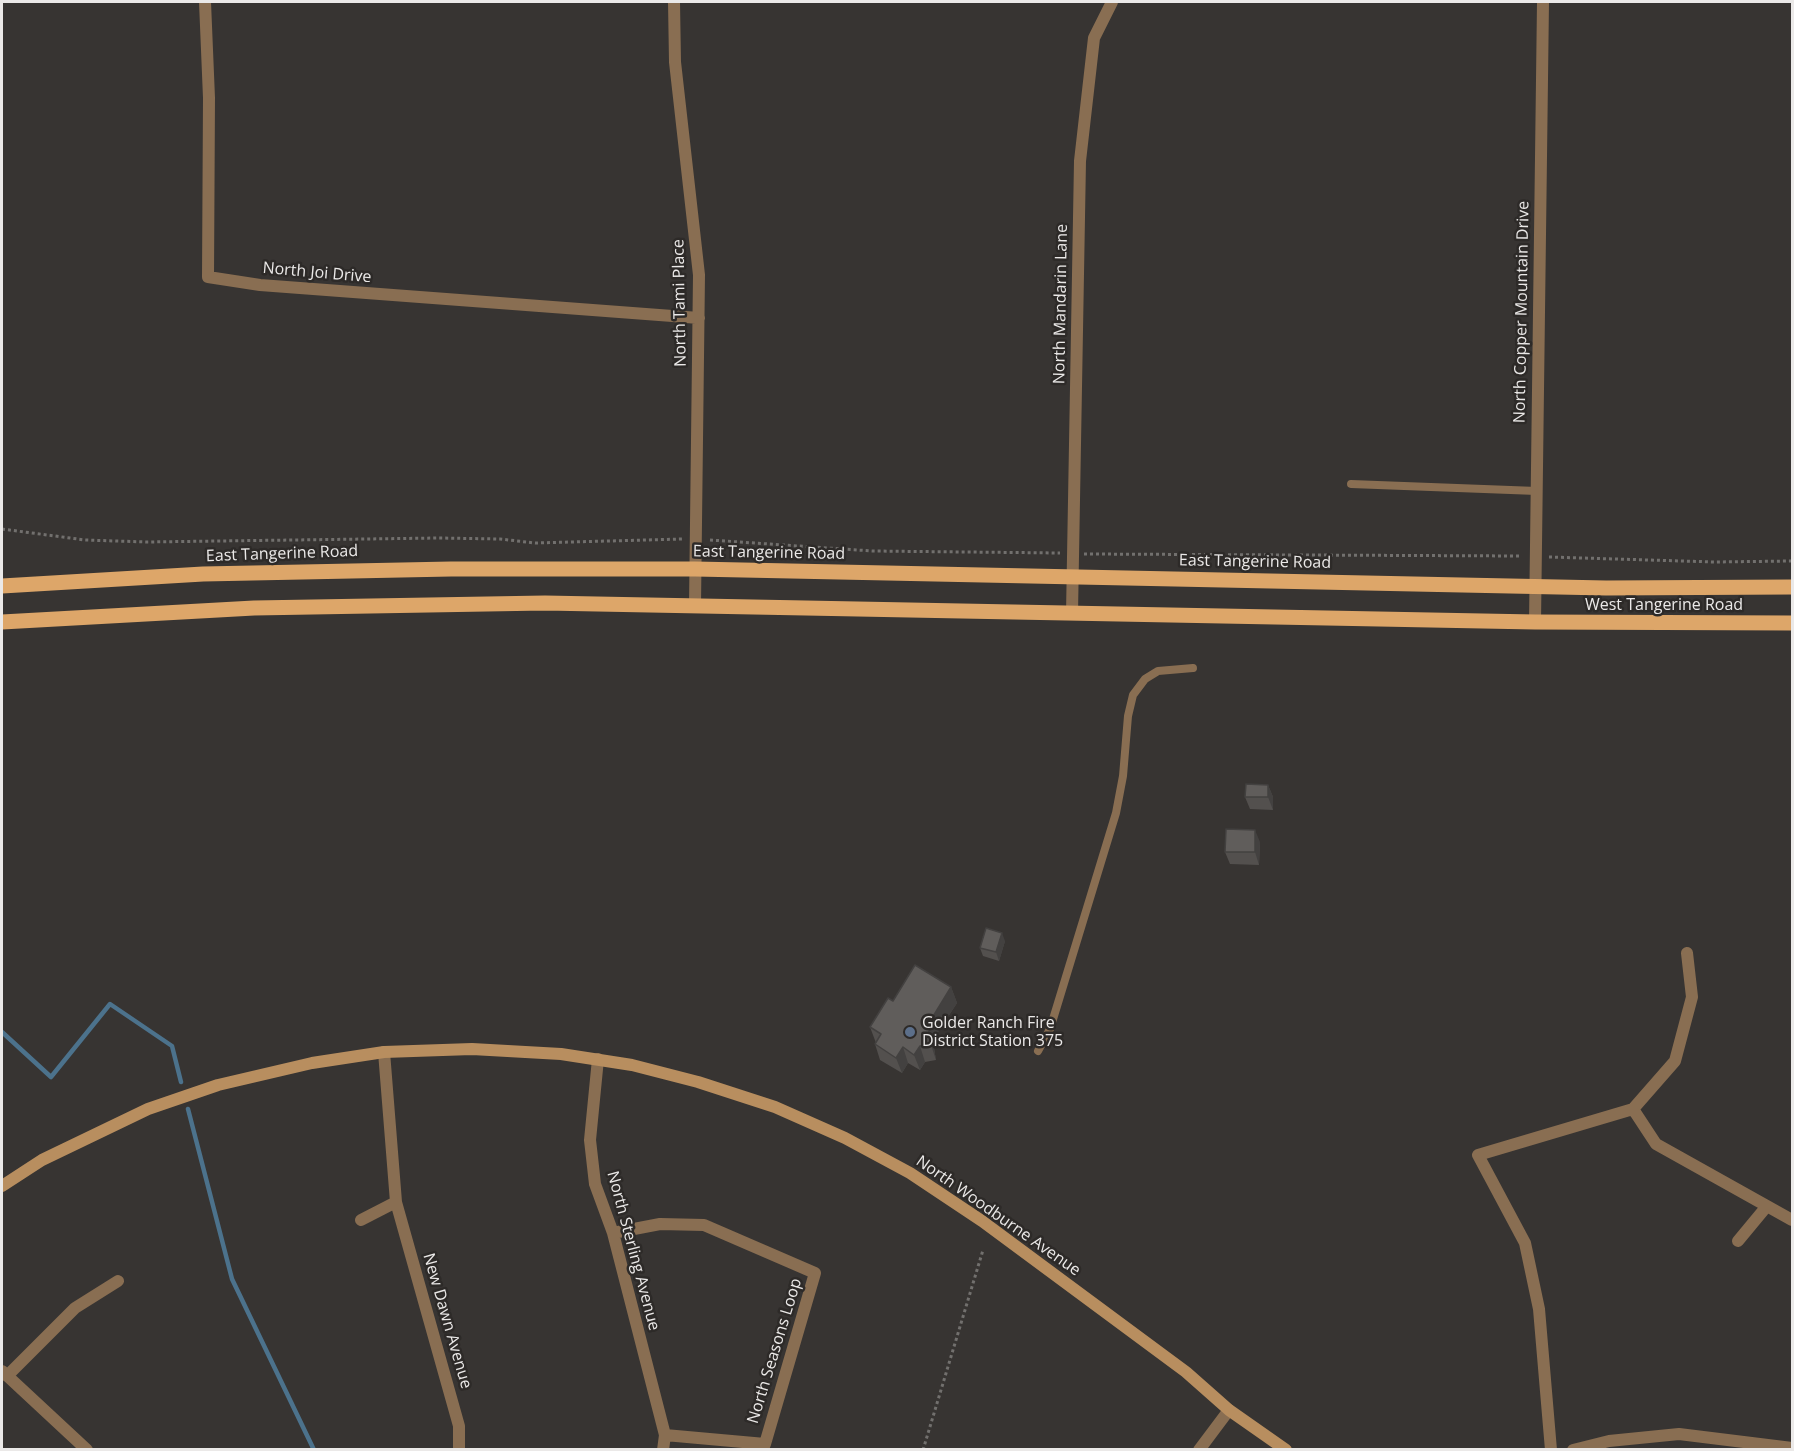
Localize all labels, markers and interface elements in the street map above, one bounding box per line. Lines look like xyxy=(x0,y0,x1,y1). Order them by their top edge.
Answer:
street label: North Copper Mountain Drive xyxy=(1510,201,1534,423)
street label: North Mandarin Lane xyxy=(1050,224,1072,384)
street label: North Tami Place xyxy=(669,239,691,367)
street label: North Joi Drive xyxy=(262,259,372,287)
street label: East Tangerine Road xyxy=(206,542,358,566)
street label: East Tangerine Road xyxy=(693,542,845,564)
street label: East Tangerine Road xyxy=(1179,551,1331,573)
street label: West Tangerine Road xyxy=(1585,595,1743,615)
place label: Golder Ranch Fire District Station 375 xyxy=(922,1013,1063,1051)
marker: Golder Ranch Fire District Station 375 xyxy=(903,1025,917,1039)
street label: North Woodburne Avenue xyxy=(912,1152,1084,1280)
street label: North Sterling Avenue xyxy=(602,1169,664,1333)
street label: New Dawn Avenue xyxy=(418,1251,476,1391)
street label: North Seasons Loop xyxy=(744,1276,806,1426)

